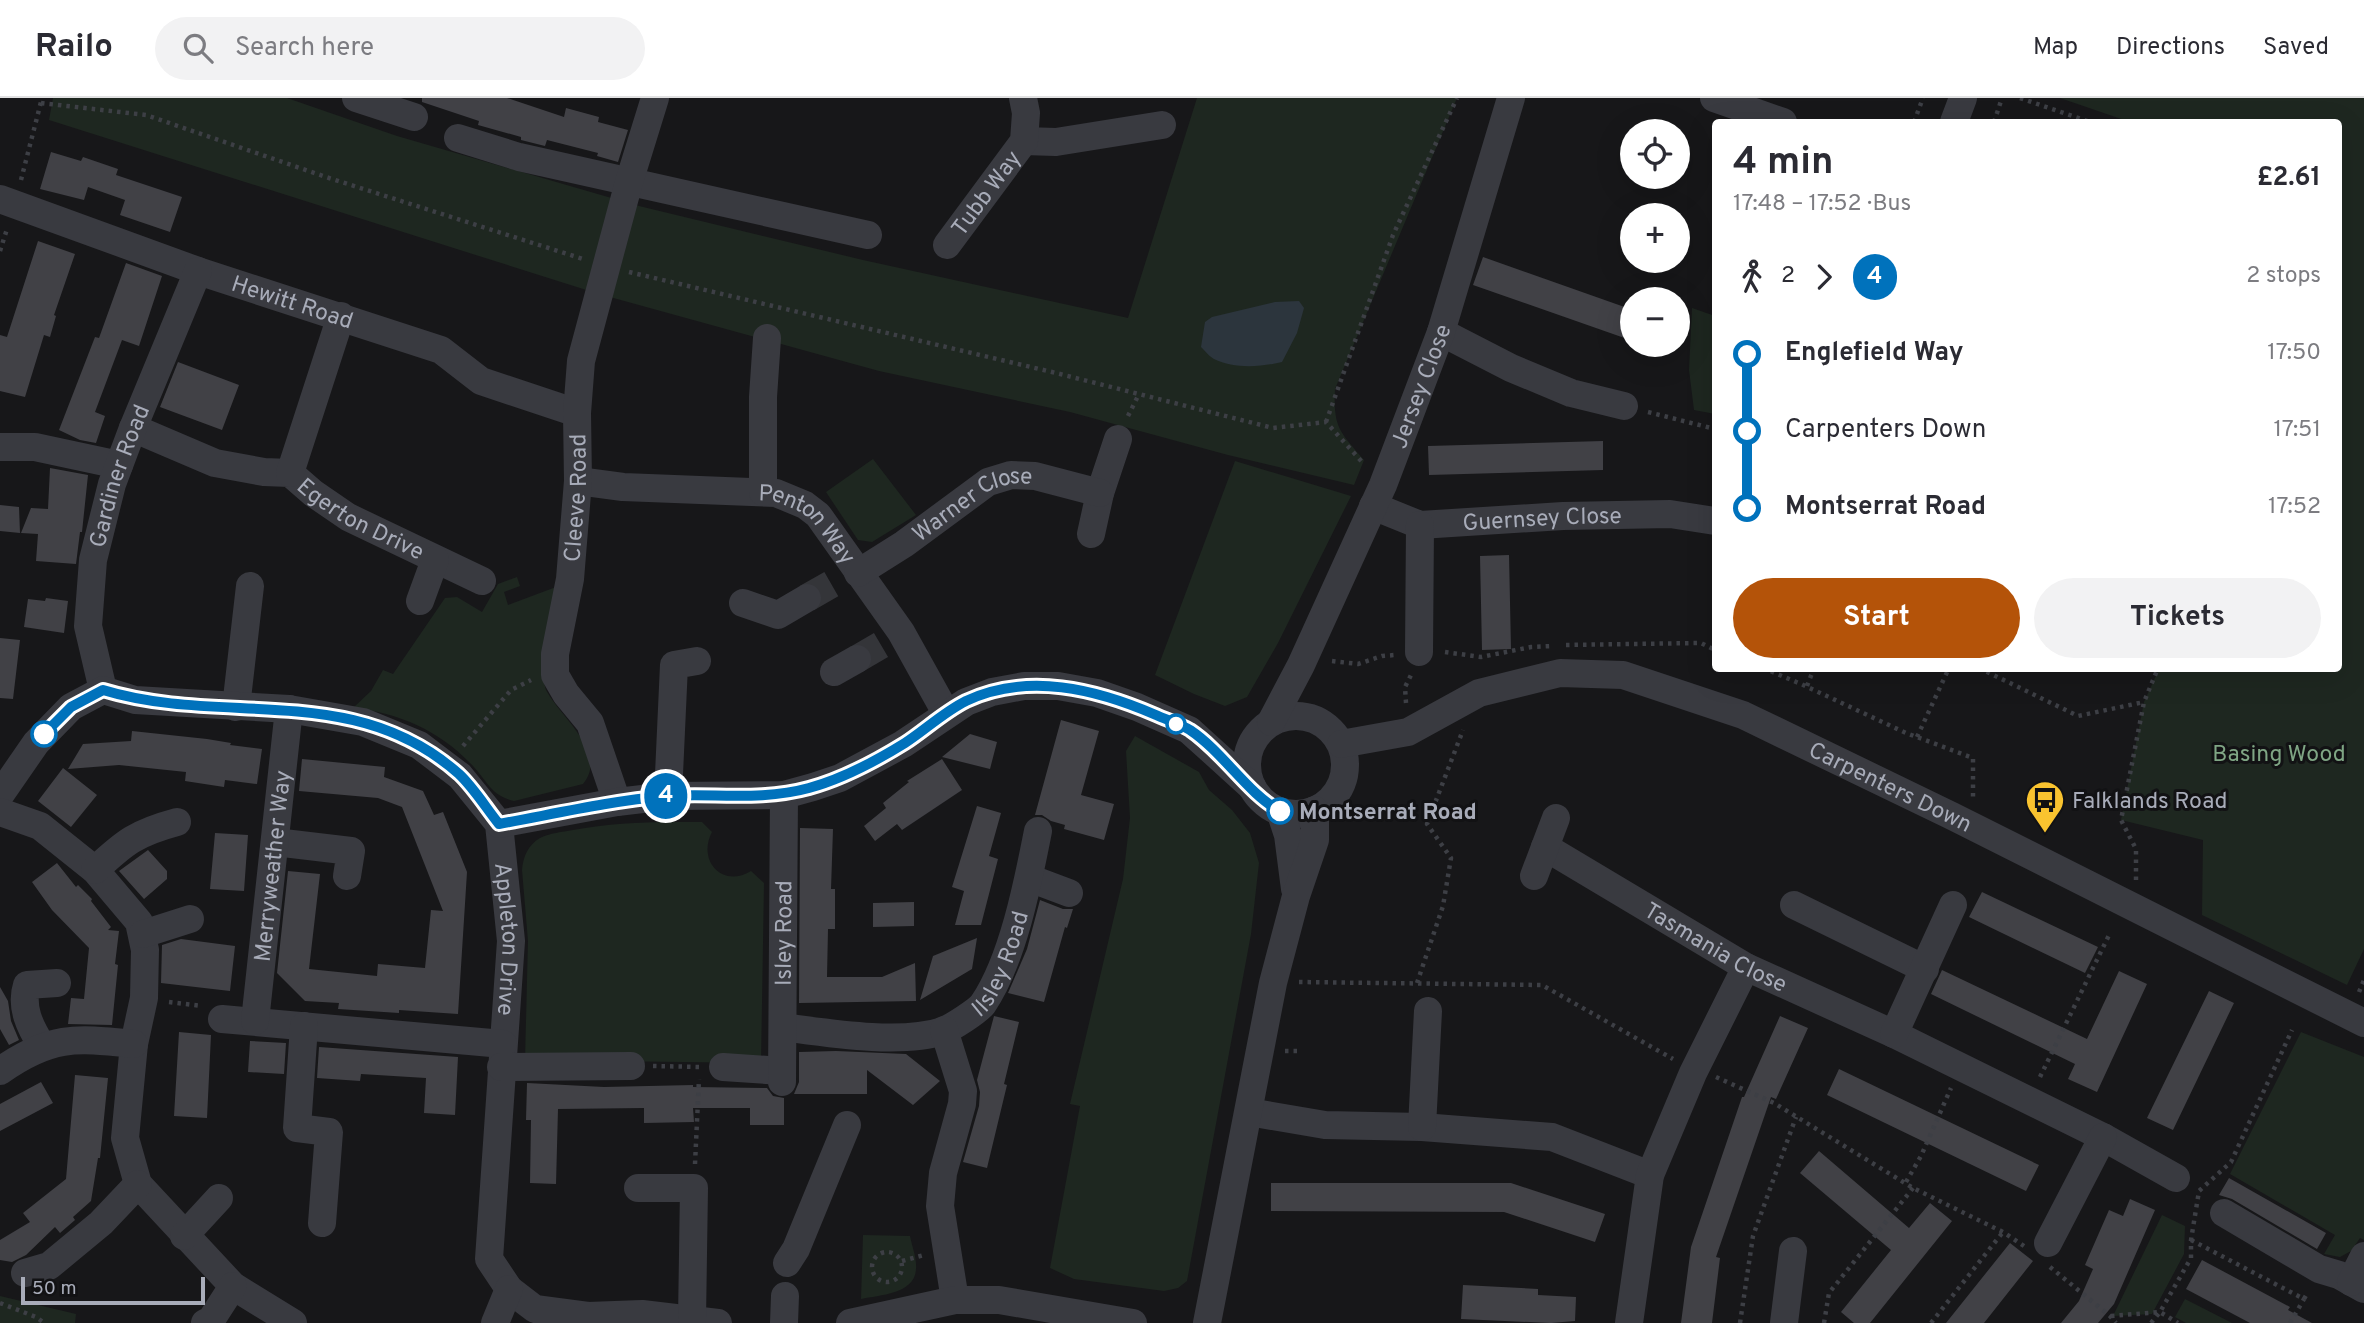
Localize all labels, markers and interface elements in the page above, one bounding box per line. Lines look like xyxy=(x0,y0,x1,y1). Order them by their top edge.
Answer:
search box xyxy=(155,17,645,80)
text: Railo xyxy=(35,27,113,69)
icon: search xyxy=(179,29,217,67)
text: Search here xyxy=(235,32,374,65)
text: Map xyxy=(2033,33,2078,63)
text: Directions xyxy=(2116,33,2225,63)
text: Saved xyxy=(2263,33,2329,63)
map controls xyxy=(1620,119,1690,357)
button: locate xyxy=(1620,119,1690,189)
text: 4 min xyxy=(1733,139,1833,188)
street label: Tubb Way xyxy=(946,146,1029,243)
text: £2.61 xyxy=(2257,162,2321,195)
text: 17:48 – 17:52 · Bus xyxy=(1733,190,1911,219)
button: + xyxy=(1620,203,1690,273)
icon: walk xyxy=(1733,258,1771,296)
icon: forward xyxy=(1805,258,1843,296)
text: 2 xyxy=(1781,262,1795,291)
text: 4 xyxy=(1867,262,1883,292)
text: 2 stops xyxy=(2246,262,2321,291)
street label: Hewitt Road xyxy=(227,271,356,337)
button: − xyxy=(1620,287,1690,357)
street label: Jersey Close xyxy=(1386,321,1459,453)
text: Englefield Way xyxy=(1785,337,1964,370)
text: 17:50 xyxy=(2267,339,2321,368)
street label: Gardiner Road xyxy=(85,401,158,551)
text: Carpenters Down xyxy=(1785,414,1986,447)
text: 17:51 xyxy=(2273,416,2321,445)
street label: Cleeve Road xyxy=(559,433,595,563)
street label: Warner Close xyxy=(908,463,1033,550)
street label: Egerton Drive xyxy=(289,473,428,568)
street label: Penton Way xyxy=(758,480,861,571)
text: Montserrat Road xyxy=(1785,491,1986,524)
text: 17:52 xyxy=(2268,493,2321,522)
street label: Guernsey Close xyxy=(1462,503,1622,539)
button: Start xyxy=(1733,578,2020,658)
button: Tickets xyxy=(2034,578,2321,658)
unlabelled marker xyxy=(1166,714,1186,734)
unlabelled marker xyxy=(31,721,57,747)
street label: Carpenters Down xyxy=(1803,737,1976,841)
park label: Basing Wood xyxy=(2212,741,2346,770)
street label: Merryweather Way xyxy=(250,769,299,963)
line badge: 4 xyxy=(643,773,689,819)
bus stop icon: Falklands Road xyxy=(2024,779,2066,834)
text: 4 xyxy=(658,781,674,811)
place label: Falklands Road xyxy=(2072,788,2228,817)
marker: Montserrat Road xyxy=(1267,798,1293,824)
place label: Montserrat Road xyxy=(1299,799,1477,828)
street label: Appleton Drive xyxy=(486,861,523,1017)
street label: Isley Road xyxy=(771,880,800,986)
street label: Tasmania Close xyxy=(1638,897,1791,1001)
street label: Ilsley Road xyxy=(967,908,1037,1025)
scale bar xyxy=(21,1274,205,1306)
text: 50 m xyxy=(32,1277,77,1301)

